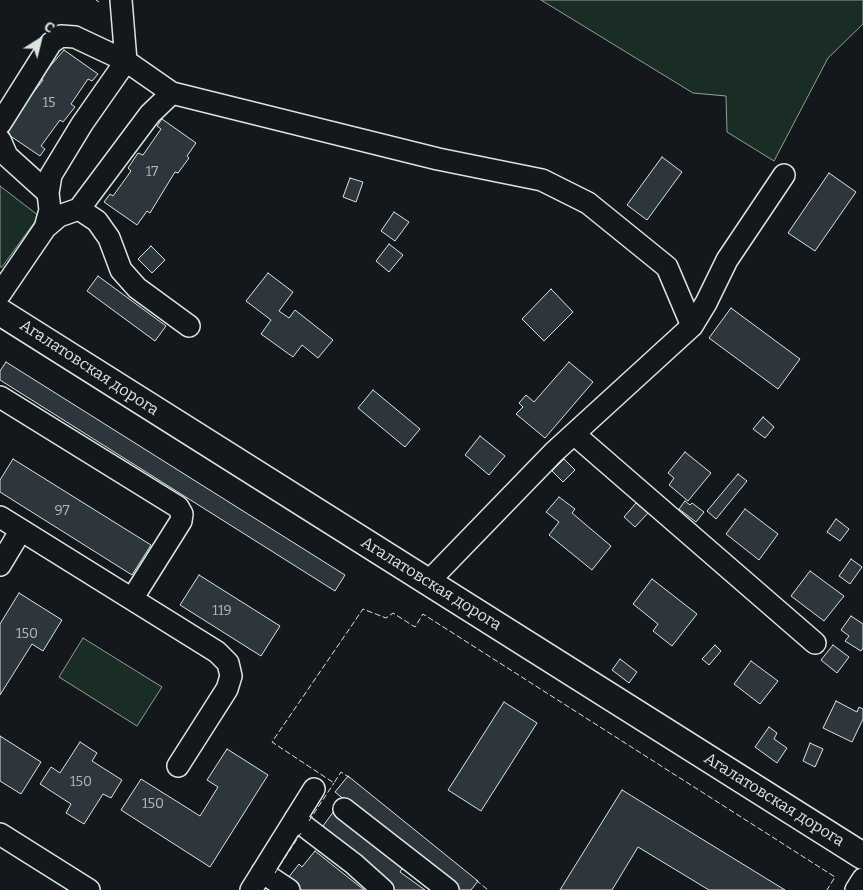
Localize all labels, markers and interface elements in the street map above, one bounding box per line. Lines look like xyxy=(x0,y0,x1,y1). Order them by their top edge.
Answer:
north arrow xyxy=(15,15,65,65)
text: С xyxy=(41,18,58,37)
house number: 15 xyxy=(42,95,56,111)
house number: 17 xyxy=(146,164,158,180)
street label: Агалатовская дорога xyxy=(16,316,162,420)
house number: 97 xyxy=(54,503,70,519)
street label: Агалатовская дорога xyxy=(357,533,505,635)
house number: 119 xyxy=(212,603,232,619)
house number: 150 xyxy=(16,626,38,642)
street label: Агалатовская дорога xyxy=(700,749,848,851)
house number: 150 xyxy=(70,774,92,790)
house number: 150 xyxy=(142,796,164,812)

